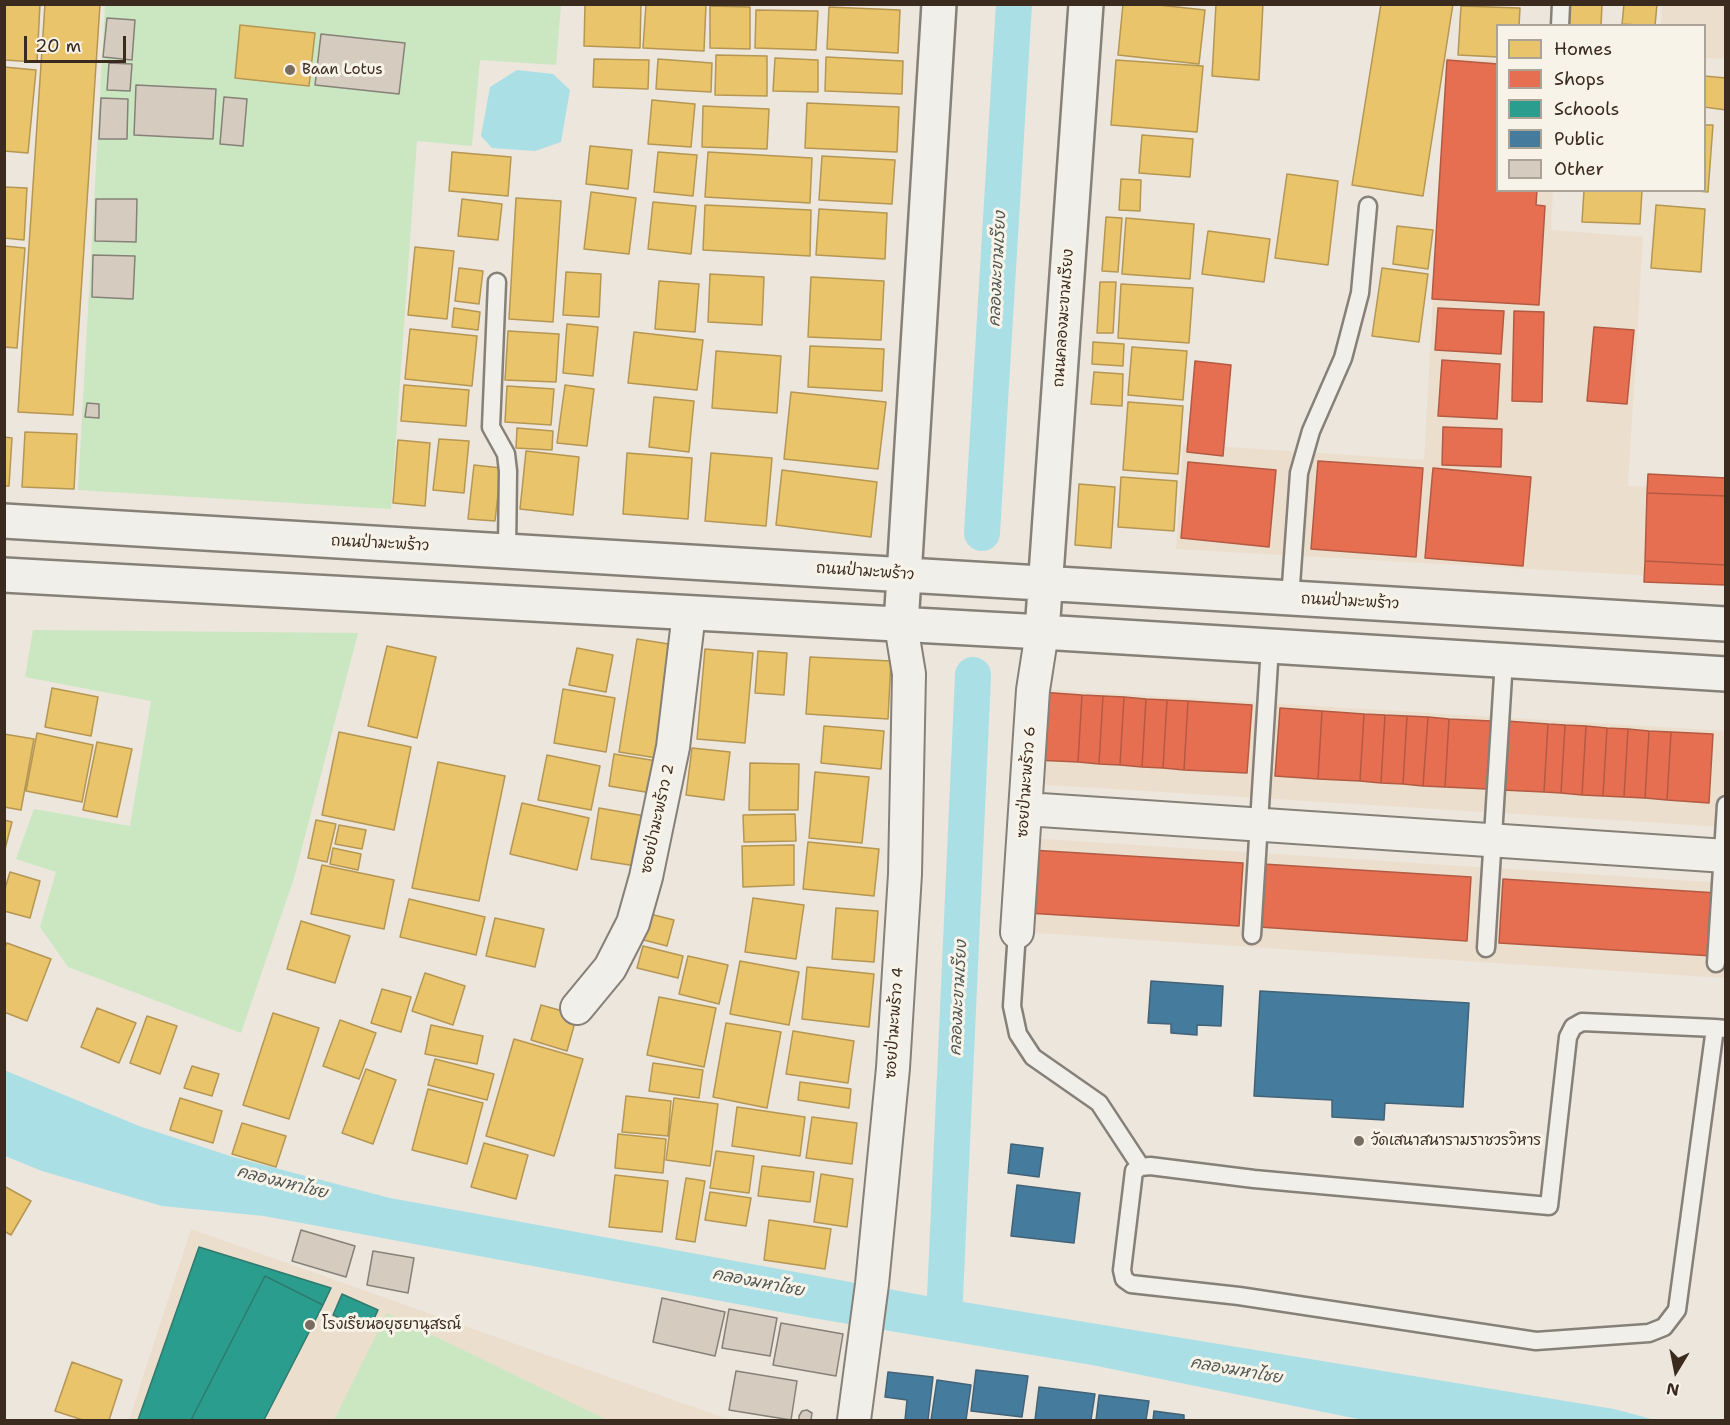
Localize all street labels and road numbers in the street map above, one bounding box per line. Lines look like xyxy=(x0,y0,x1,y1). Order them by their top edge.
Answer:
street label: ถนนคลองมะขามเรียง xyxy=(1050,248,1078,388)
street label: ถนนป่ามะพร้าว xyxy=(330,532,430,556)
street label: ถนนป่ามะพร้าว xyxy=(815,560,915,584)
street label: ถนนป่ามะพร้าว xyxy=(1300,590,1400,614)
street label: ซอยป่ามะพร้าว 6 xyxy=(1014,726,1040,838)
street label: ซอยป่ามะพร้าว 2 xyxy=(638,762,678,876)
street label: ซอยป่ามะพร้าว 4 xyxy=(882,967,908,1079)

